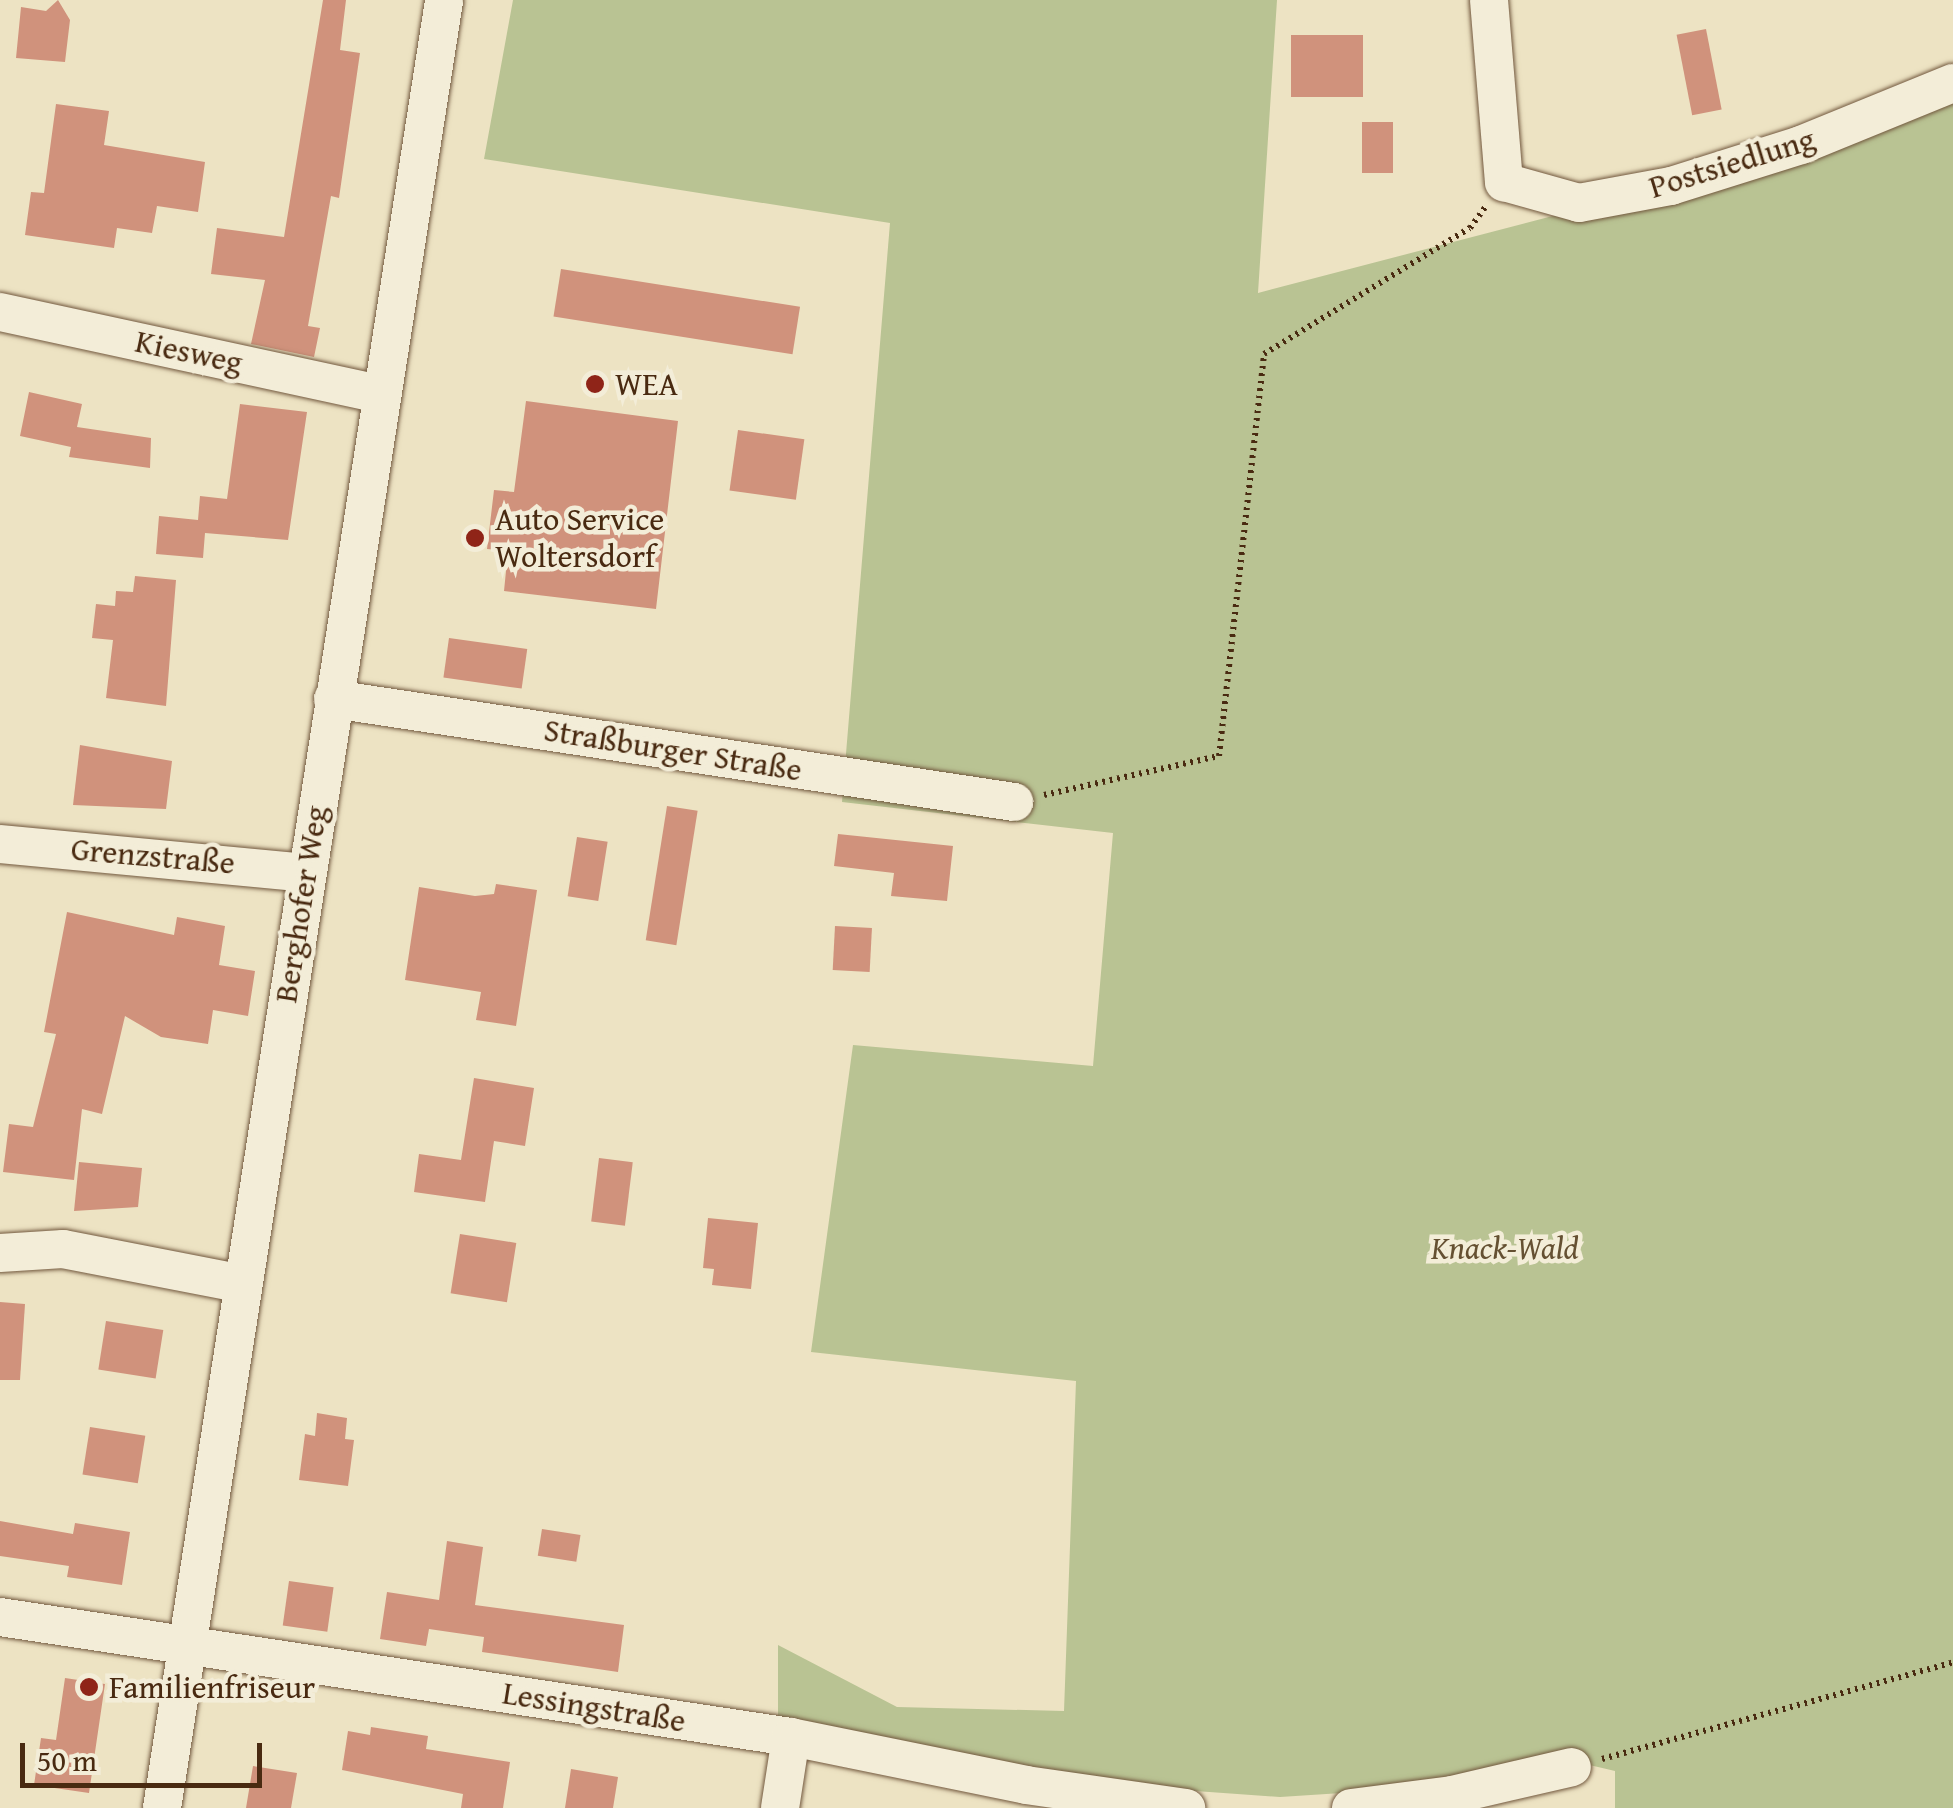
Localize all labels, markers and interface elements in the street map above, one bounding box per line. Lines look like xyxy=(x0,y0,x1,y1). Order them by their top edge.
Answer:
street label: Postsiedlung xyxy=(1644,120,1820,206)
street label: Kiesweg xyxy=(132,322,246,382)
place label: WEA xyxy=(615,365,678,403)
marker: WEA xyxy=(584,373,606,395)
place label: Auto Service Woltersdorf xyxy=(495,501,664,576)
marker: Auto Service Woltersdorf xyxy=(464,527,486,549)
street label: Straßburger Straße xyxy=(541,711,805,789)
street label: Berghofer Weg xyxy=(266,803,336,1005)
street label: Grenzstraße xyxy=(69,830,237,882)
park label: Knack-Wald xyxy=(1431,1229,1579,1267)
place label: Familienfriseur xyxy=(109,1668,315,1706)
street label: Lessingstraße xyxy=(500,1674,688,1740)
marker: Familienfriseur xyxy=(78,1676,100,1698)
scale bar xyxy=(25,1723,268,1785)
text: 50 m xyxy=(37,1738,97,1782)

